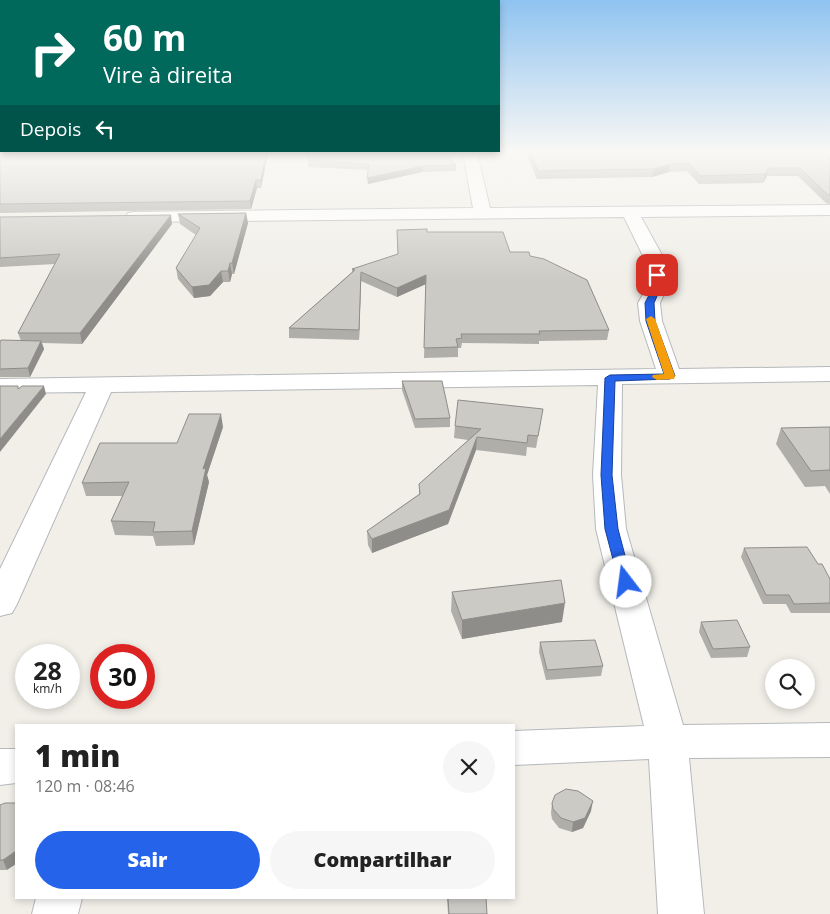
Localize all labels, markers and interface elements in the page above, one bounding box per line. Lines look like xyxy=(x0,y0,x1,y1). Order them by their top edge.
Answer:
text: 60 m xyxy=(103,14,186,61)
icon: right xyxy=(20,20,85,85)
text: Vire à direita xyxy=(103,59,233,89)
icon: left xyxy=(91,115,119,143)
text: Depois xyxy=(20,116,81,142)
pin xyxy=(636,254,678,296)
icon: arrive xyxy=(643,261,671,289)
position arrow xyxy=(599,555,651,607)
speed limit sign: 30 xyxy=(90,644,155,709)
text: 28 xyxy=(33,653,62,687)
map controls xyxy=(765,659,815,709)
button: search xyxy=(765,659,815,709)
text: km/h xyxy=(33,680,62,697)
text: 1 min xyxy=(35,735,120,776)
button: close xyxy=(443,741,495,793)
text: 120 m · 08:46 xyxy=(35,775,135,797)
button: Sair xyxy=(35,831,260,889)
button: Compartilhar xyxy=(270,831,495,889)

